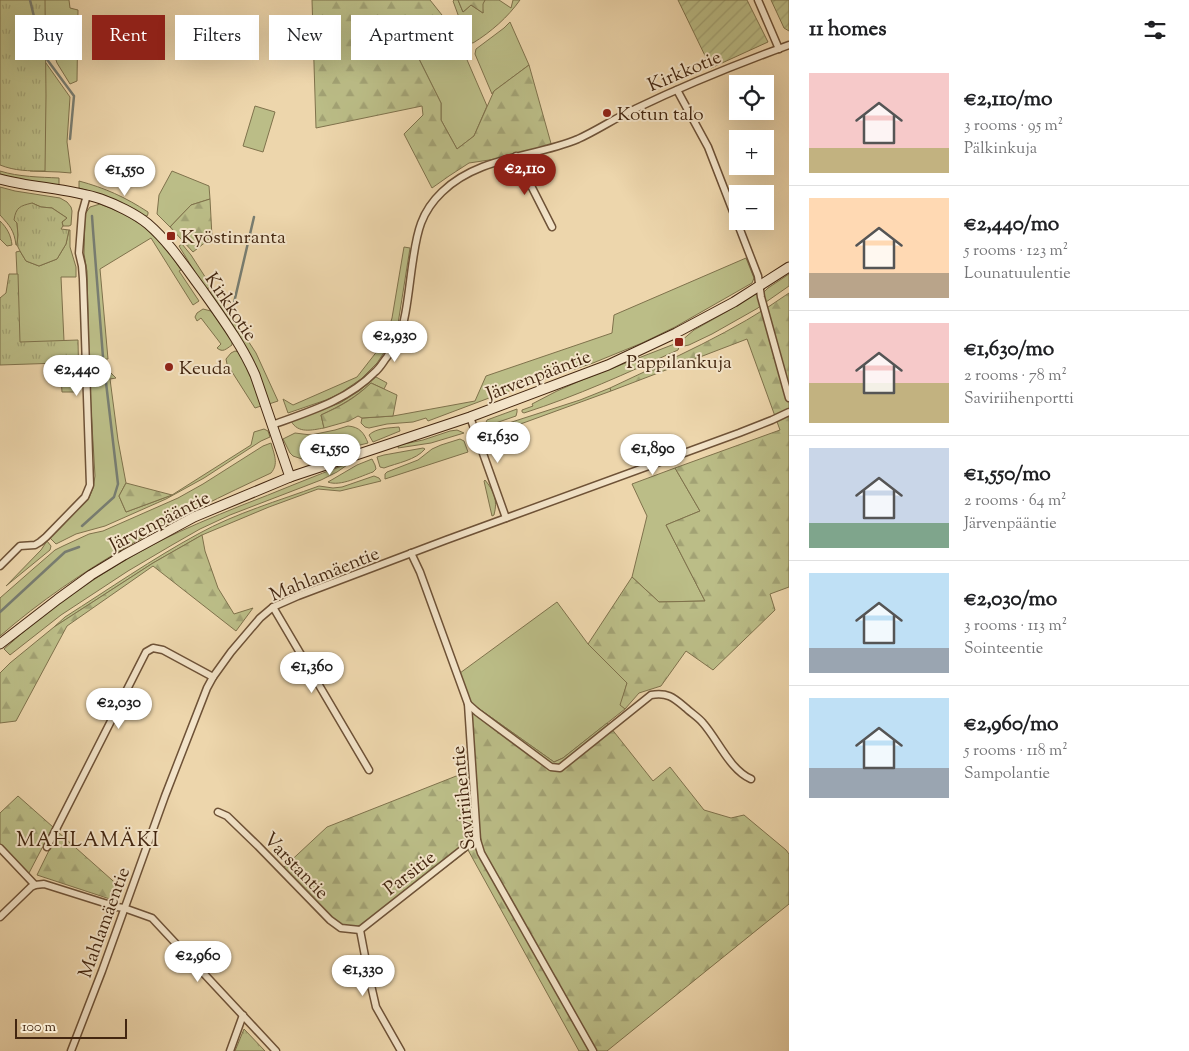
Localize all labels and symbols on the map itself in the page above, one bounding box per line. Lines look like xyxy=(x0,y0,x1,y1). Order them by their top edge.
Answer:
street label: Kirkkotie xyxy=(644,45,726,100)
place label: Kotun talo xyxy=(617,102,704,129)
marker: Kotun talo xyxy=(601,107,613,119)
pin: €1,550 xyxy=(84,154,166,197)
pin: €2,110 xyxy=(484,154,566,196)
place label: Kyöstinranta xyxy=(181,225,286,252)
marker: Kyöstinranta xyxy=(165,230,177,242)
street label: Kirkkotie xyxy=(197,268,263,347)
pin: €2,930 xyxy=(354,320,436,363)
marker: Pappilankuja xyxy=(673,336,685,348)
street label: Järvenpääntie xyxy=(482,344,595,409)
place label: Pappilankuja xyxy=(626,350,732,377)
pin: €2,440 xyxy=(36,354,118,397)
place label: Keuda xyxy=(179,356,231,383)
marker: Keuda xyxy=(163,361,175,373)
pin: €1,630 xyxy=(457,422,539,464)
pin: €1,550 xyxy=(289,434,371,476)
pin: €1,890 xyxy=(612,434,694,476)
street label: Järvenpääntie xyxy=(104,485,215,560)
street label: Mahlamäentie xyxy=(266,541,384,610)
pin: €1,360 xyxy=(271,652,353,694)
pin: €2,030 xyxy=(78,688,160,730)
street label: Saviriihentie xyxy=(446,744,483,851)
district label: MAHLAMÄKI xyxy=(16,827,160,856)
street label: Varstantie xyxy=(256,827,334,907)
street label: Parsitie xyxy=(379,845,442,903)
street label: Mahlamäentie xyxy=(73,864,138,982)
pin: €2,960 xyxy=(157,940,239,983)
pin: €1,330 xyxy=(322,954,404,997)
scale bar xyxy=(15,1016,128,1039)

